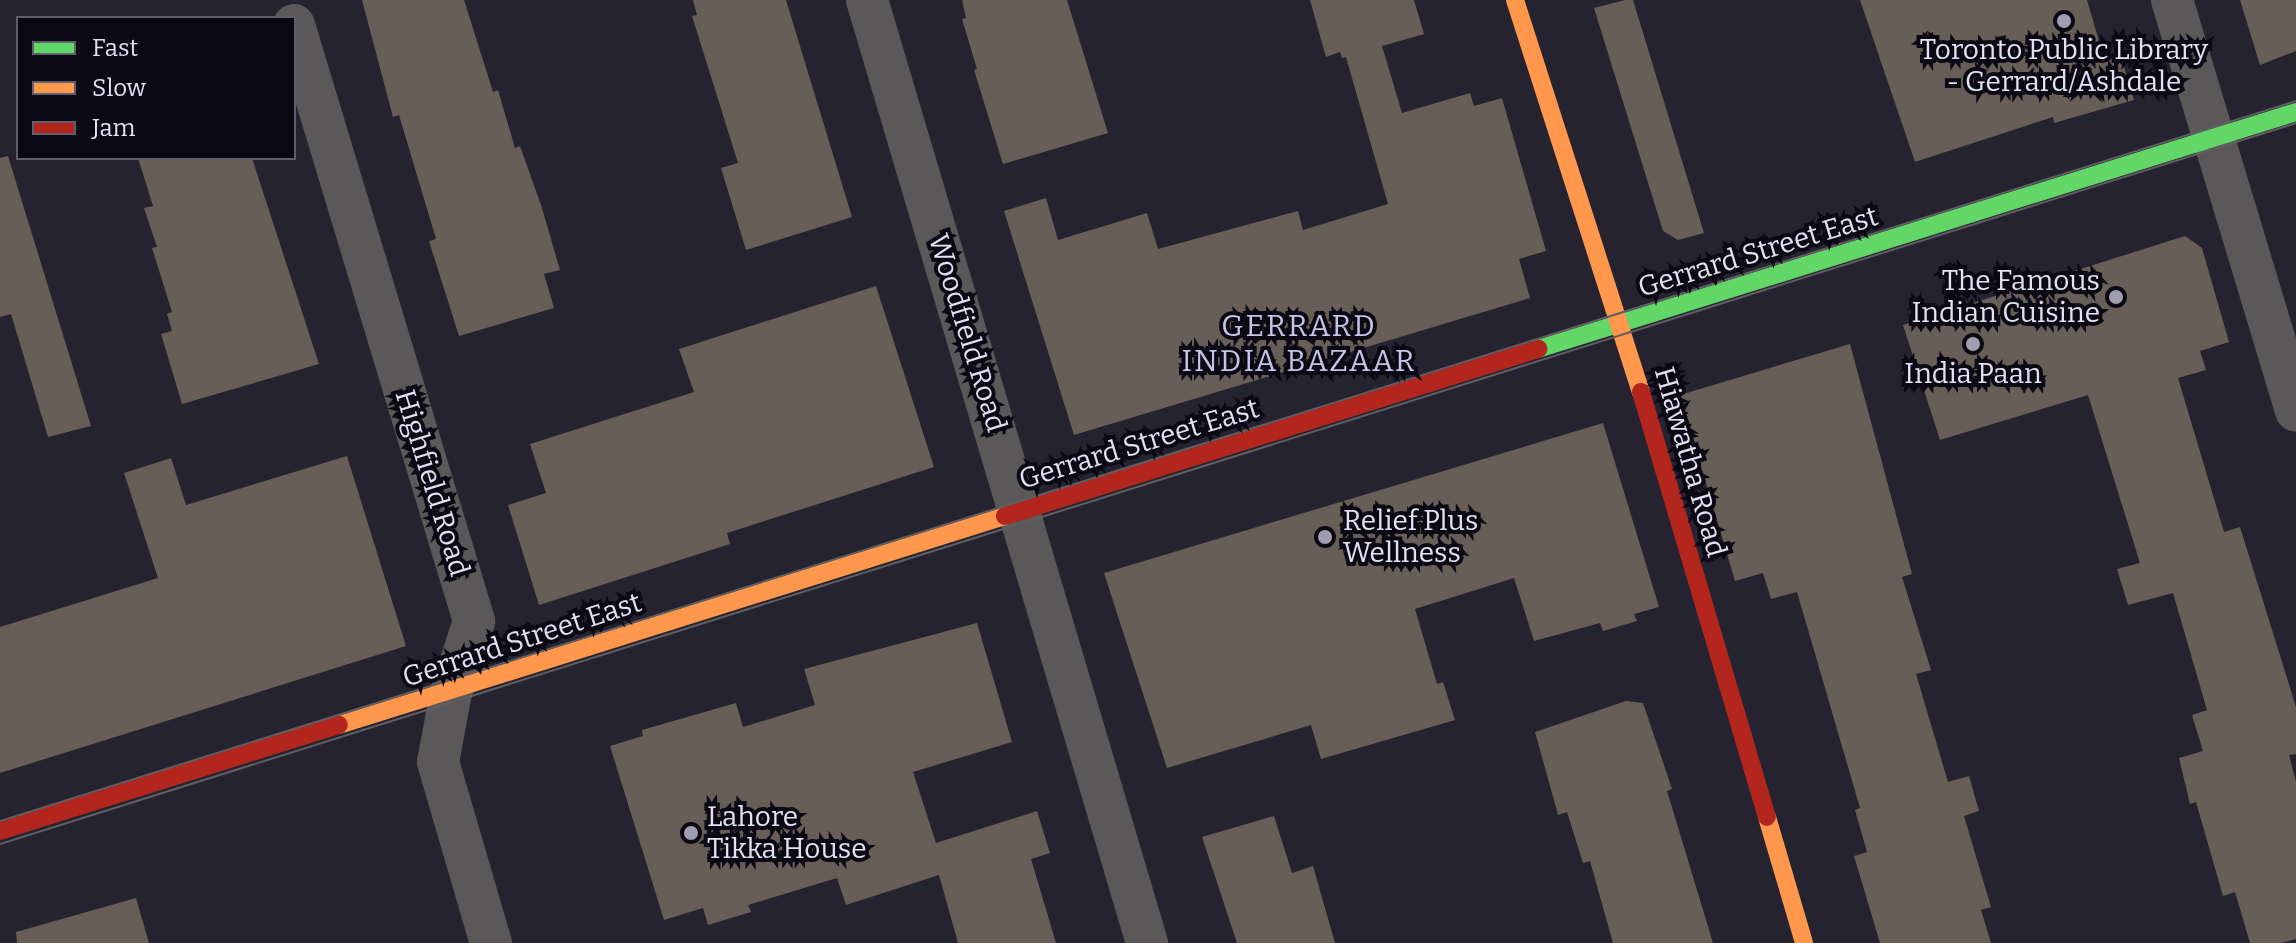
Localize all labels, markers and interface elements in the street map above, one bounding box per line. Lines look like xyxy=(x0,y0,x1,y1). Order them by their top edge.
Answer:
marker: Toronto Public Library - Gerrard/Ashdale xyxy=(2055,12,2073,30)
legend xyxy=(16,16,296,160)
place label: Toronto Public Library - Gerrard/Ashdale xyxy=(1920,33,2208,99)
text: Fast xyxy=(92,34,138,62)
text: Slow xyxy=(92,74,146,102)
text: Jam xyxy=(92,114,135,142)
street label: Gerrard Street East xyxy=(1634,200,1882,304)
street label: Woodfield Road xyxy=(921,230,1013,436)
place label: The Famous Indian Cuisine xyxy=(1911,264,2100,330)
marker: The Famous Indian Cuisine xyxy=(2107,288,2125,306)
district label: GERRARD INDIA BAZAAR xyxy=(1182,308,1416,378)
marker: India Paan xyxy=(1964,335,1982,353)
place label: India Paan xyxy=(1904,357,2042,391)
street label: Hiawatha Road xyxy=(1647,363,1733,561)
street label: Highfield Road xyxy=(388,386,476,580)
street label: Gerrard Street East xyxy=(1015,392,1263,496)
place label: Relief Plus Wellness xyxy=(1343,504,1478,570)
marker: Relief Plus Wellness xyxy=(1314,526,1336,548)
street label: Gerrard Street East xyxy=(398,586,646,694)
place label: Lahore Tikka House xyxy=(707,800,866,866)
marker: Lahore Tikka House xyxy=(682,824,700,842)

